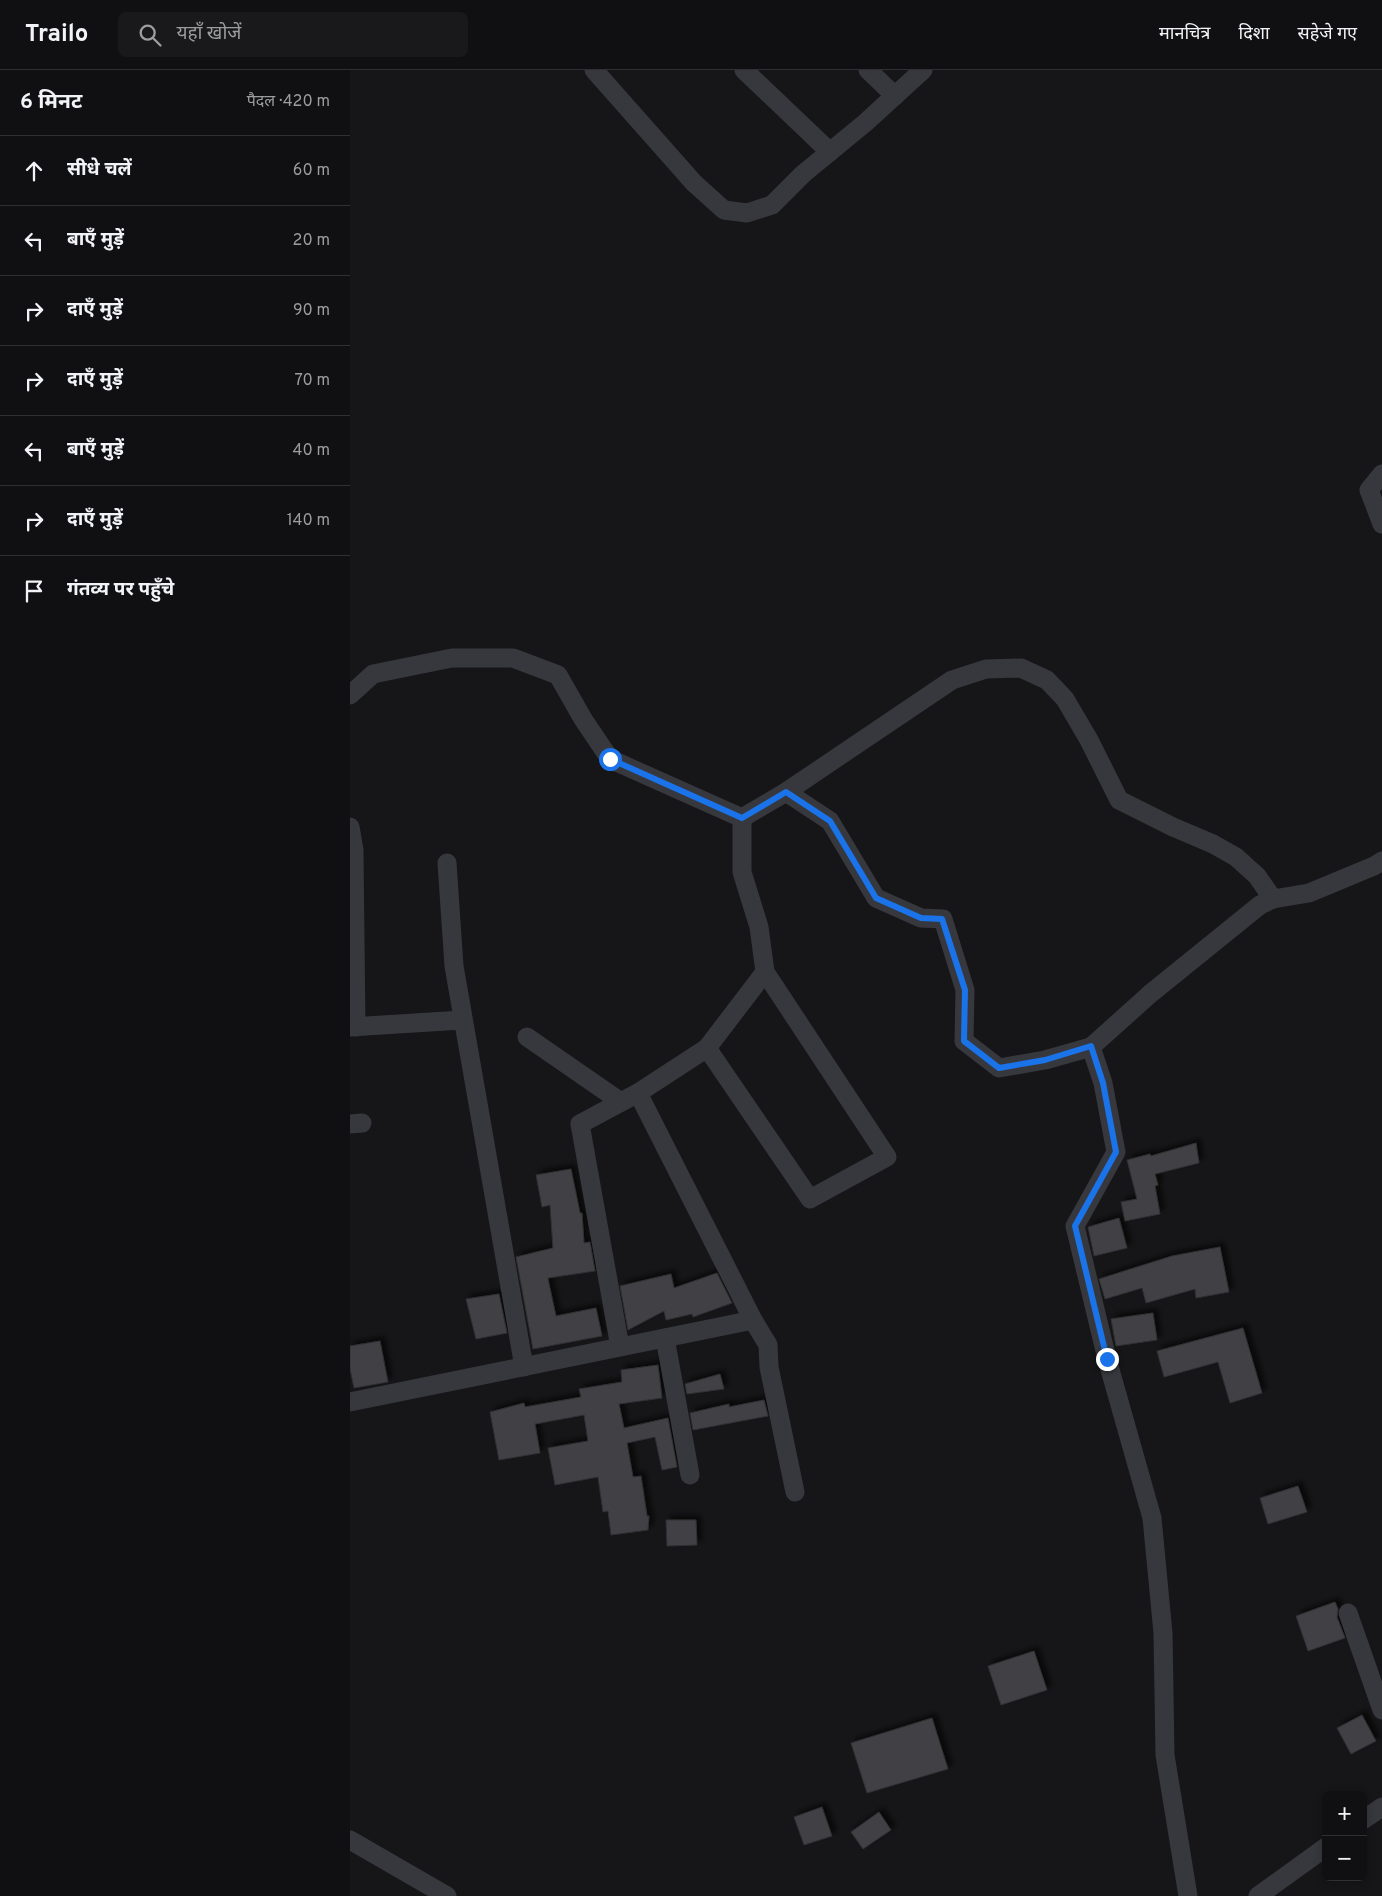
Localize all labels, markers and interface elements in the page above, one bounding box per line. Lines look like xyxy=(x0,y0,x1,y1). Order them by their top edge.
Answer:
search box xyxy=(118,12,468,57)
text: Trailo xyxy=(25,20,88,50)
icon: search xyxy=(136,21,164,49)
text: यहाँ खोजें xyxy=(176,22,241,46)
text: मानचित्र xyxy=(1159,23,1210,46)
text: दिशा xyxy=(1238,23,1270,46)
text: सहेजे गए xyxy=(1298,23,1357,46)
text: 6 मिनट xyxy=(20,89,82,116)
text: पैदल · 420 m xyxy=(247,92,330,112)
icon: ahead xyxy=(20,157,48,185)
text: सीधे चलें xyxy=(67,158,132,182)
text: 60 m xyxy=(293,161,330,181)
icon: left xyxy=(20,227,48,255)
text: बाएँ मुड़ें xyxy=(67,228,124,252)
text: 20 m xyxy=(293,231,330,251)
icon: right xyxy=(20,297,48,325)
text: दाएँ मुड़ें xyxy=(67,298,123,322)
text: 90 m xyxy=(293,301,330,321)
icon: right xyxy=(20,367,48,395)
text: दाएँ मुड़ें xyxy=(67,368,123,392)
text: 70 m xyxy=(295,371,330,391)
icon: left xyxy=(20,437,48,465)
text: बाएँ मुड़ें xyxy=(67,438,124,462)
text: 40 m xyxy=(292,441,330,461)
icon: right xyxy=(20,507,48,535)
text: दाएँ मुड़ें xyxy=(67,508,123,532)
text: 140 m xyxy=(287,511,330,531)
icon: arrive xyxy=(20,577,48,605)
text: गंतव्य पर पहुँचे xyxy=(67,578,174,602)
route start xyxy=(599,748,622,771)
route end xyxy=(1096,1348,1119,1371)
map controls xyxy=(1322,1791,1367,1881)
button: + xyxy=(1322,1791,1367,1836)
button: − xyxy=(1322,1836,1367,1881)

